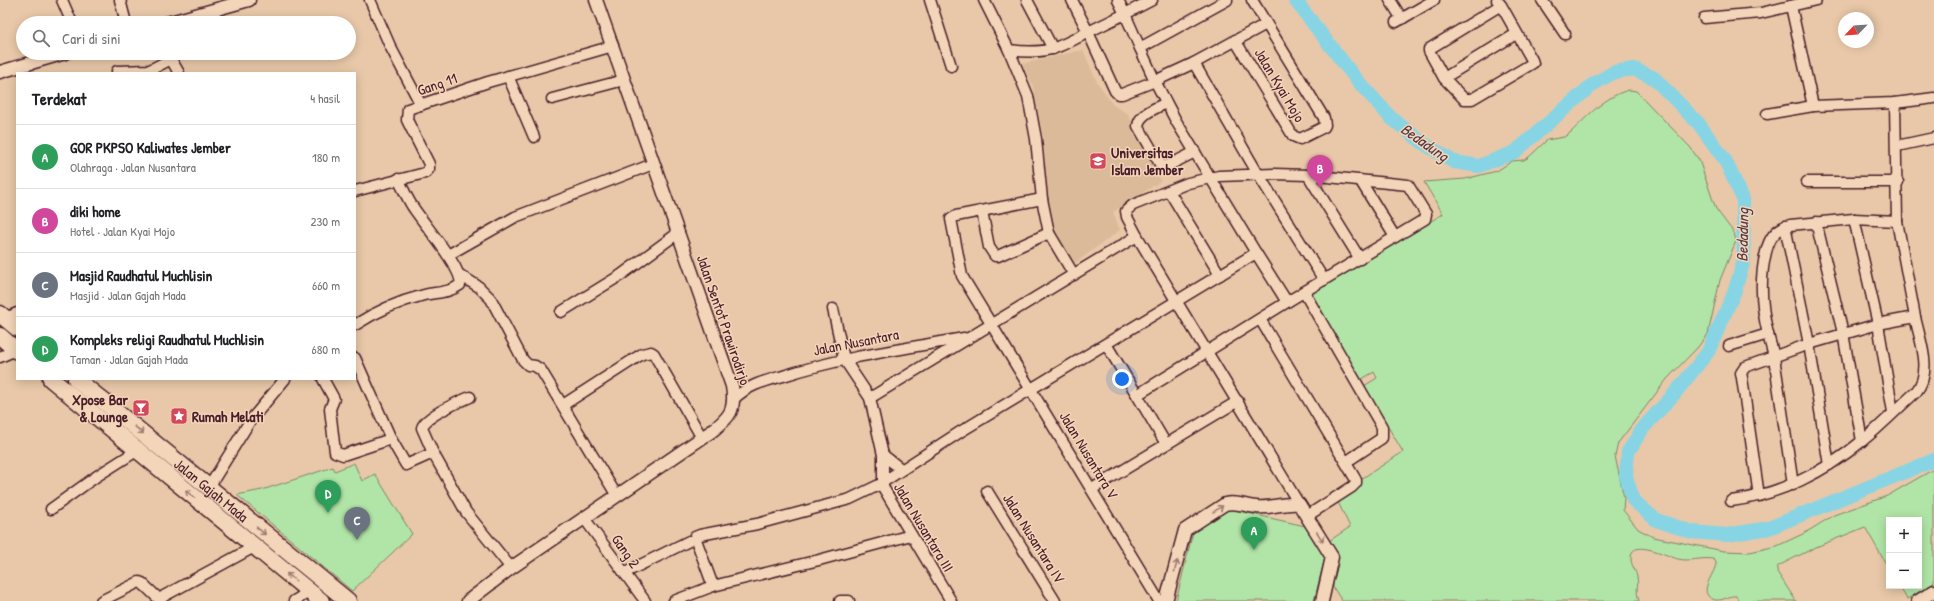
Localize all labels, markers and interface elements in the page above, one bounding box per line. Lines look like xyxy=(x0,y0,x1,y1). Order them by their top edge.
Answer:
north arrow xyxy=(1838,12,1874,48)
search box xyxy=(16,16,356,60)
icon: search xyxy=(30,27,52,49)
text: Cari di sini xyxy=(62,28,121,49)
street label: Jalan Kyai Mojo xyxy=(1250,44,1310,126)
street label: Gang 11 xyxy=(414,67,460,101)
text: Terdekat xyxy=(32,87,86,110)
text: 4 hasil xyxy=(310,89,340,107)
water label: Bedadung xyxy=(1397,118,1454,167)
text: GOR PKPSO Kaliwates Jember xyxy=(70,137,231,158)
place label: Universitas Islam Jember xyxy=(1111,142,1184,180)
text: A xyxy=(42,148,48,166)
text: 180 m xyxy=(312,148,340,166)
school or university icon: Universitas Islam Jember xyxy=(1088,151,1108,171)
pin: B xyxy=(1307,155,1333,188)
text: Olahraga · Jalan Nusantara xyxy=(70,158,196,176)
text: diki home xyxy=(70,201,121,222)
water label: Bedadung xyxy=(1731,207,1753,262)
text: B xyxy=(42,212,48,230)
text: 230 m xyxy=(310,212,340,230)
text: Hotel · Jalan Kyai Mojo xyxy=(70,222,175,240)
street label: Jalan Sentot Prawirodirjo xyxy=(692,252,756,388)
text: Masjid Raudhatul Muchlisin xyxy=(70,265,212,286)
text: C xyxy=(41,276,49,294)
text: 660 m xyxy=(312,276,340,294)
text: Masjid · Jalan Gajah Mada xyxy=(70,286,186,304)
street label: Jalan Nusantara xyxy=(811,323,901,361)
text: Kompleks religi Raudhatul Muchlisin xyxy=(70,329,264,350)
text: D xyxy=(42,340,48,358)
text: 680 m xyxy=(312,340,340,358)
text: Taman · Jalan Gajah Mada xyxy=(70,350,188,368)
your location xyxy=(1112,369,1132,389)
place label: Xpose Bar & Lounge xyxy=(72,389,128,428)
bar icon: Xpose Bar & Lounge xyxy=(131,398,151,418)
place icon: Rumah Melati xyxy=(169,406,189,426)
place label: Rumah Melati xyxy=(192,406,264,427)
street label: Jalan Nusantara V xyxy=(1055,407,1124,503)
one-way arrow xyxy=(134,425,145,434)
street label: Jalan Gajah Mada xyxy=(170,453,253,526)
street label: Jalan Nusantara III xyxy=(889,478,959,576)
pin: D xyxy=(315,480,341,513)
one-way arrow xyxy=(185,489,196,498)
street label: Jalan Nusantara IV xyxy=(998,489,1070,587)
one-way arrow xyxy=(1212,504,1224,512)
pin: C xyxy=(344,507,370,540)
pin: A xyxy=(1241,517,1267,550)
map controls xyxy=(1886,517,1922,589)
button: + xyxy=(1886,517,1922,553)
one-way arrow xyxy=(255,526,266,535)
street label: Gang 2 xyxy=(607,530,645,572)
one-way arrow xyxy=(1317,531,1325,543)
button: − xyxy=(1886,553,1922,589)
one-way arrow xyxy=(1173,559,1180,572)
one-way arrow xyxy=(285,572,296,581)

